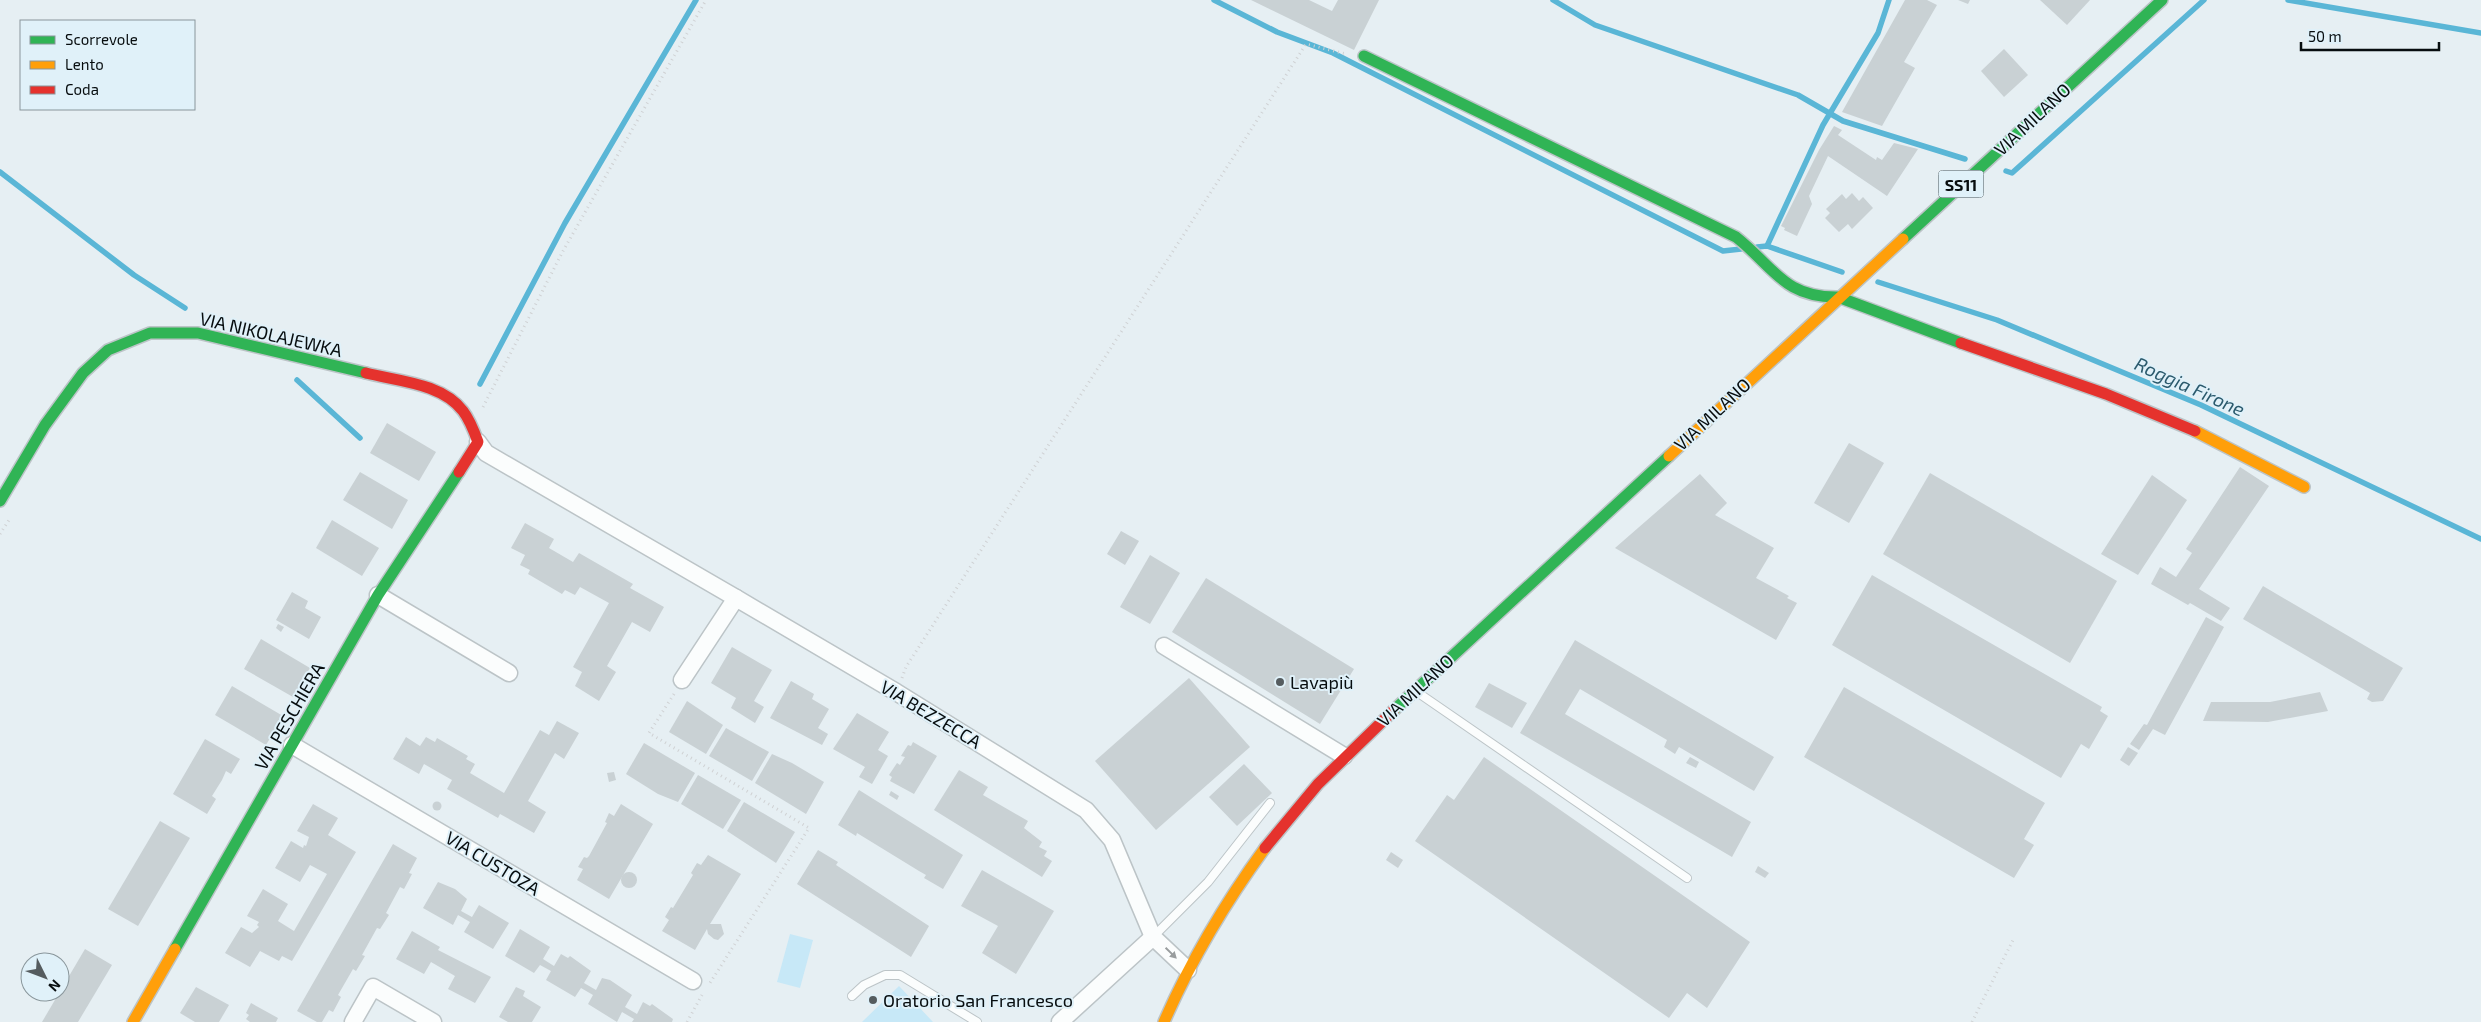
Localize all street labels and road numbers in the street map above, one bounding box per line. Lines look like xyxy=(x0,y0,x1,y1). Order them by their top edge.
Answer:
street label: VIA MILANO xyxy=(1989,78,2075,160)
road number: SS11 xyxy=(1938,170,1984,198)
street label: VIA NIKOLAJEWKA xyxy=(198,307,345,361)
street label: VIA MILANO xyxy=(1669,373,1755,455)
street label: VIA MILANO xyxy=(1372,649,1458,731)
street label: VIA PESCHIERA xyxy=(249,658,329,774)
street label: VIA BEZZECCA xyxy=(877,675,986,753)
street label: VIA CUSTOZA xyxy=(442,826,545,900)

